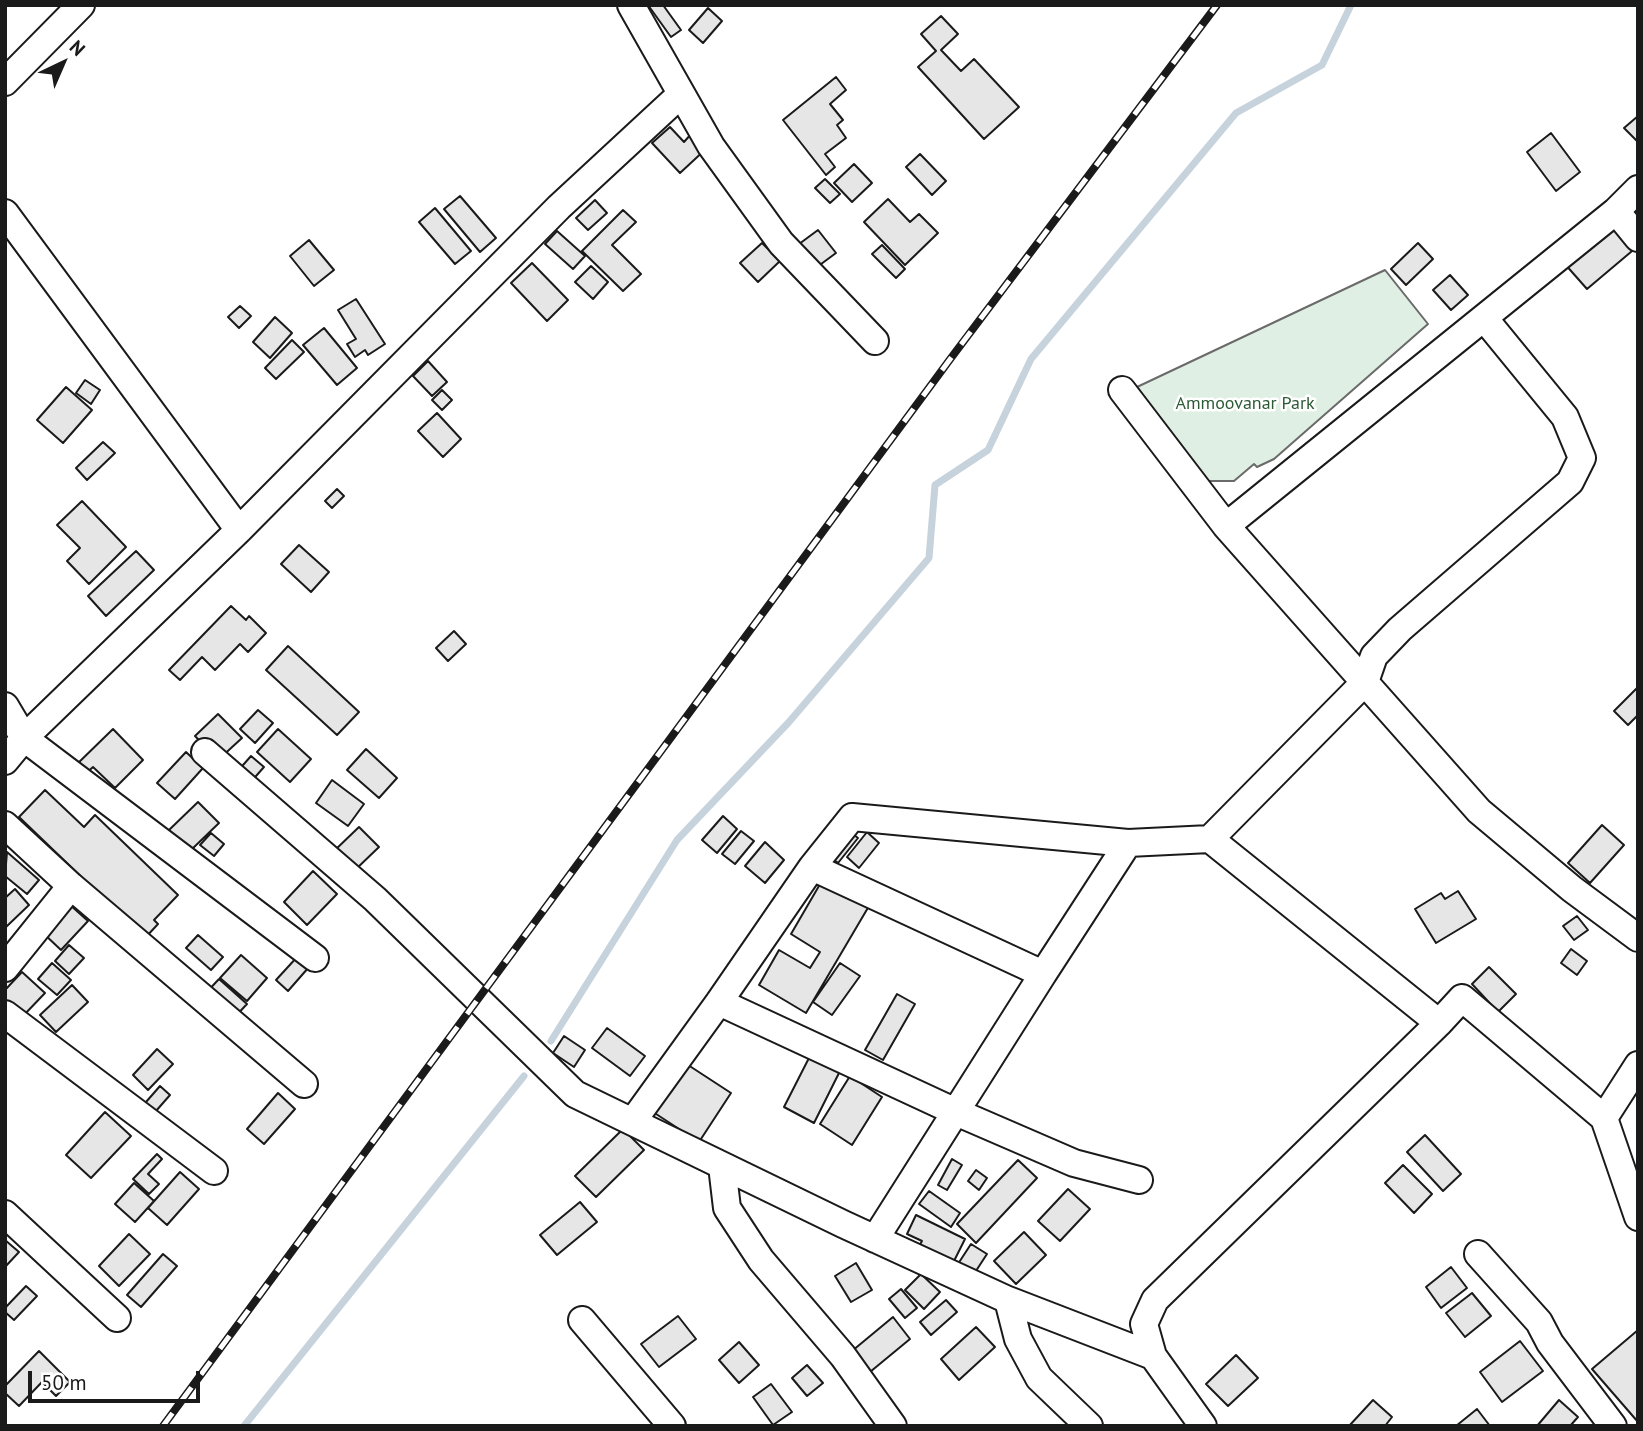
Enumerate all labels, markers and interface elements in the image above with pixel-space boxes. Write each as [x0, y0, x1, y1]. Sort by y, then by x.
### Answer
north arrow [28, 28, 98, 98]
text: N [65, 35, 90, 61]
park label: Ammoovanar Park [1175, 393, 1315, 415]
scale bar [32, 1358, 203, 1402]
text: 50 m [41, 1369, 87, 1396]

